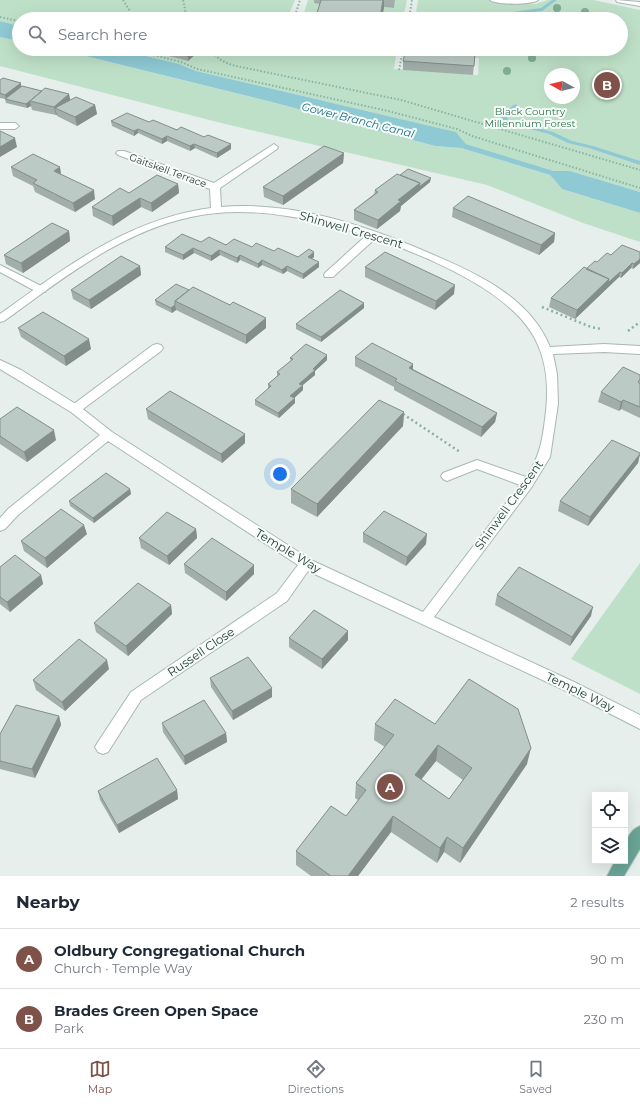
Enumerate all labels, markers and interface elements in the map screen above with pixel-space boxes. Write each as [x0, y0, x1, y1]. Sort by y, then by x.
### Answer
search box [12, 12, 628, 56]
icon: search [26, 23, 48, 45]
text: Search here [58, 25, 147, 44]
north arrow [544, 68, 580, 104]
pin: B [594, 70, 620, 100]
water label: Gower Branch Canal [300, 99, 416, 141]
park label: Black Country Millennium Forest [484, 105, 576, 130]
street label: Gaitskell Terrace [127, 150, 208, 190]
street label: Shinwell Crescent [298, 208, 405, 252]
street label: Shinwell Crescent [471, 457, 546, 552]
your location [270, 464, 290, 484]
street label: Temple Way [253, 525, 324, 576]
street label: Russell Close [164, 624, 237, 680]
street label: Temple Way [544, 669, 617, 715]
pin: A [377, 772, 403, 802]
map controls [592, 792, 628, 864]
button: locate [592, 792, 628, 828]
button: layers [592, 828, 628, 864]
text: Nearby [16, 892, 80, 912]
text: 2 results [570, 894, 624, 910]
text: Oldbury Congregational Church [54, 941, 305, 960]
text: A [24, 951, 34, 967]
text: 90 m [590, 951, 624, 967]
text: Church · Temple Way [54, 960, 192, 976]
text: Brades Green Open Space [54, 1001, 259, 1020]
text: B [24, 1011, 34, 1027]
text: 230 m [583, 1011, 624, 1027]
text: Park [54, 1020, 84, 1036]
tab: Map [88, 1058, 112, 1096]
tab: Directions [288, 1058, 344, 1096]
tab: Saved [519, 1058, 552, 1096]

